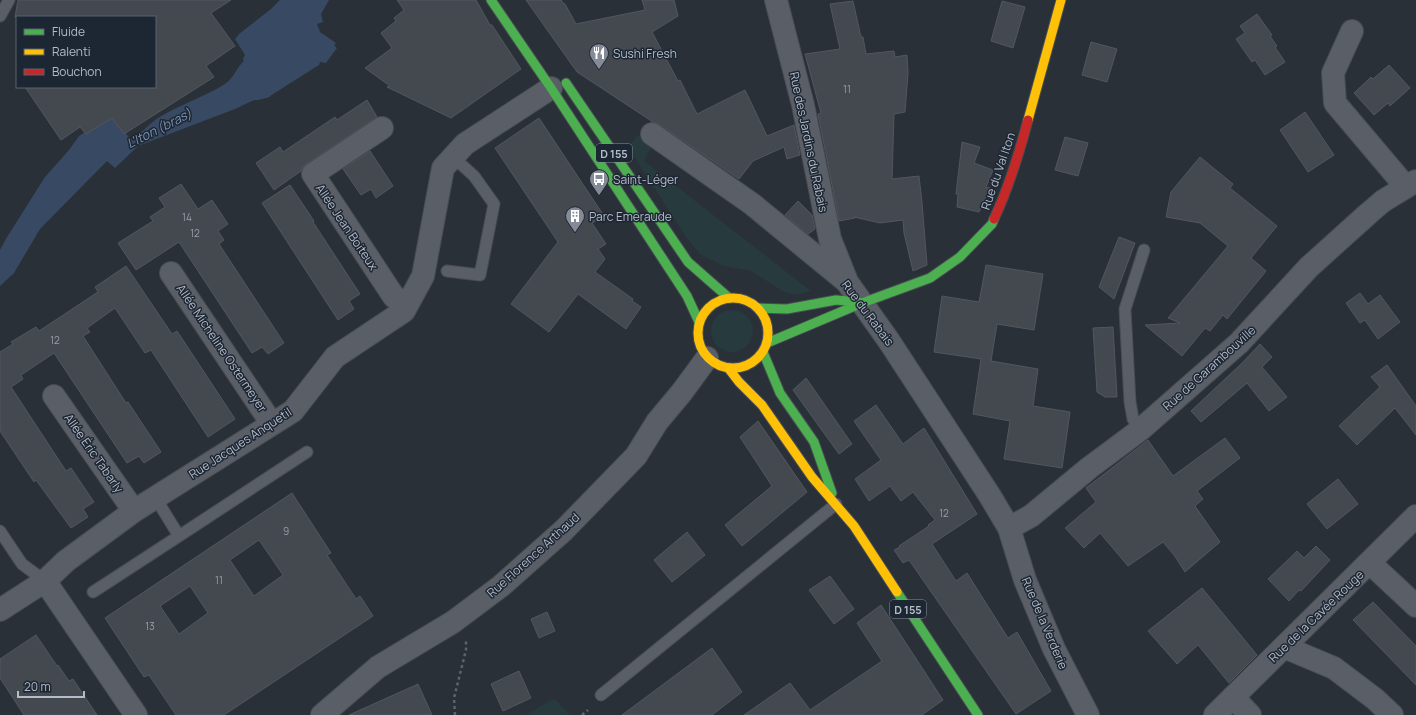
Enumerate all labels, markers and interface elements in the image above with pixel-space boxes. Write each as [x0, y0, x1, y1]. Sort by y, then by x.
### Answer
legend [16, 16, 156, 88]
text: Fluide [52, 23, 85, 40]
restaurant icon: Sushi Fresh [588, 42, 610, 70]
text: Ralenti [52, 43, 91, 60]
place label: Sushi Fresh [613, 45, 677, 62]
text: Bouchon [52, 63, 102, 80]
street label: Rue des Jardins du Rabais [786, 70, 832, 214]
house number: 11 [843, 82, 851, 96]
water label: L'Iton (bras) [123, 104, 195, 152]
street label: Rue du Val Iton [977, 130, 1019, 212]
road number: D 155 [596, 144, 632, 162]
bus stop icon: Saint-Léger [588, 168, 610, 196]
place label: Saint-Léger [613, 171, 679, 188]
street label: Allée Jean Boiteux [312, 181, 383, 274]
building icon: Parc Emeraude [564, 205, 586, 233]
place label: Parc Emeraude [589, 208, 672, 225]
house number: 14 [182, 210, 192, 224]
house number: 12 [190, 226, 200, 240]
street label: Rue du Rabais [838, 277, 898, 349]
street label: Allée Micheline Ostermeyer [173, 281, 272, 416]
street label: Rue de Garambouville [1159, 322, 1259, 414]
house number: 12 [50, 333, 60, 347]
street label: Rue Jacques Anquetil [185, 403, 295, 483]
street label: Allée Éric Tabarly [60, 410, 128, 496]
house number: 12 [939, 506, 949, 520]
street label: Rue Florence Arthaud [483, 509, 583, 601]
house number: 9 [283, 524, 289, 538]
street label: Rue de la Cavée Rouge [1265, 566, 1367, 666]
house number: 11 [215, 573, 223, 587]
street label: Rue de la Verderie [1018, 574, 1072, 672]
road number: D 155 [890, 600, 926, 618]
house number: 13 [145, 619, 155, 633]
scale bar [18, 673, 84, 699]
text: 20 m [24, 678, 51, 695]

